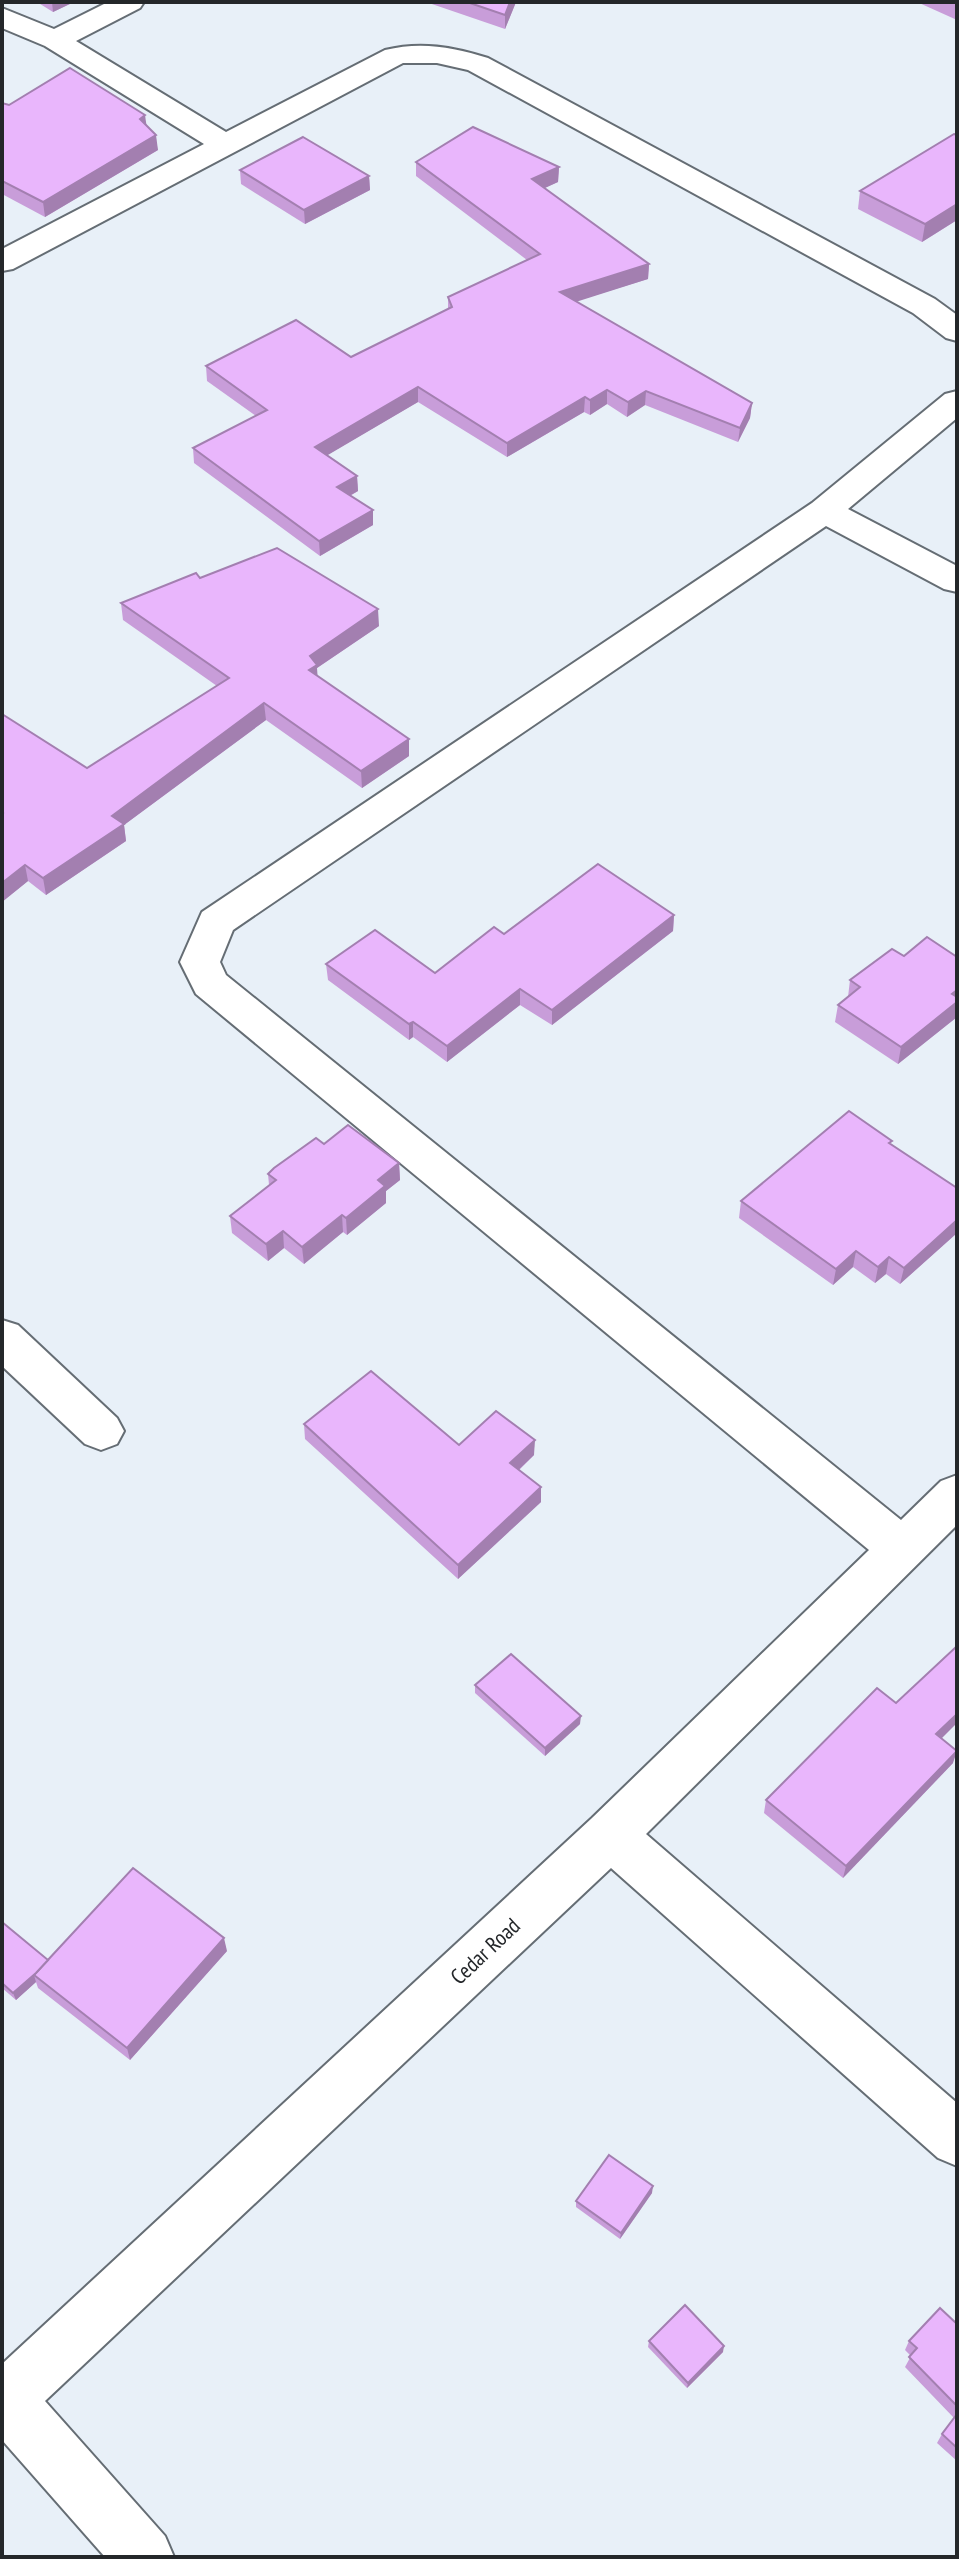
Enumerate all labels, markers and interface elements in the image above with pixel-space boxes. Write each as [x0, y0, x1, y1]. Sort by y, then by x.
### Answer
street label: Cedar Road [444, 1912, 526, 1990]

